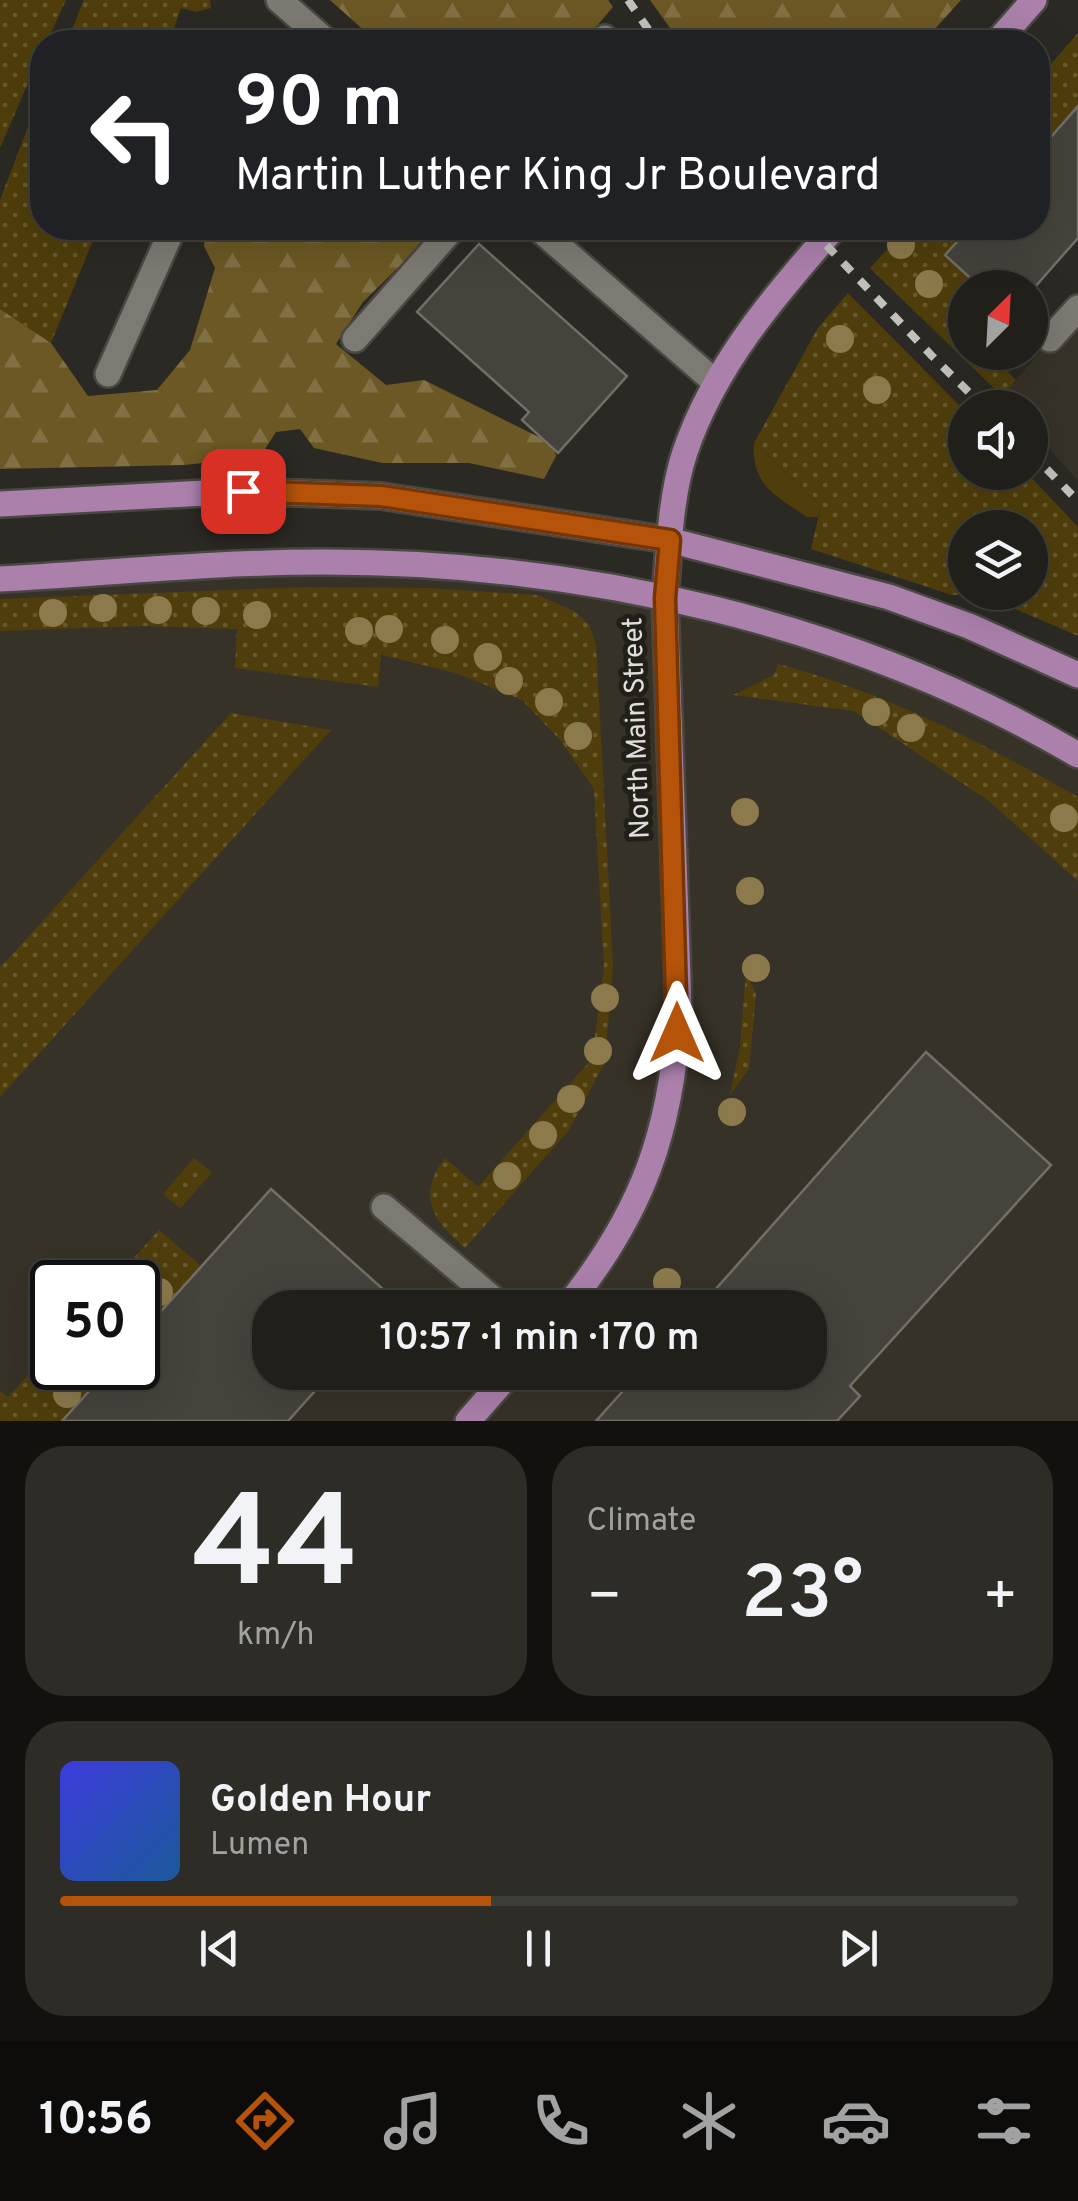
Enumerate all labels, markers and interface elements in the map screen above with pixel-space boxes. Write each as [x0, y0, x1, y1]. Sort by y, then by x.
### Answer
text: 90 m [235, 62, 403, 151]
icon: left [70, 70, 200, 200]
text: Martin Luther King Jr Boulevard [235, 149, 880, 206]
north arrow [948, 270, 1048, 370]
map controls [948, 270, 1048, 610]
button: sound [948, 390, 1048, 490]
pin [201, 449, 286, 534]
icon: arrive [216, 464, 271, 519]
button: layers [948, 510, 1048, 610]
street label: North Main Street [616, 616, 660, 840]
position arrow [625, 981, 729, 1085]
speed limit sign: 50 [30, 1260, 160, 1390]
text: 10:57 · 1 min · 170 m [379, 1315, 700, 1364]
text: 44 [192, 1468, 359, 1633]
text: Climate [587, 1502, 696, 1542]
text: 23° [741, 1550, 863, 1645]
text: − [587, 1564, 622, 1634]
text: + [983, 1564, 1018, 1634]
text: km/h [237, 1616, 315, 1656]
text: Golden Hour [210, 1777, 431, 1826]
text: Lumen [210, 1826, 309, 1866]
icon: previous [192, 1921, 247, 1976]
icon: pause [511, 1921, 566, 1976]
icon: next [831, 1921, 886, 1976]
icon: directions [230, 2086, 300, 2156]
icon: music [378, 2086, 448, 2156]
icon: phone [526, 2086, 596, 2156]
icon: climate [674, 2086, 744, 2156]
icon: car [821, 2086, 891, 2156]
icon: filters [969, 2086, 1039, 2156]
text: 10:56 [39, 2093, 153, 2150]

